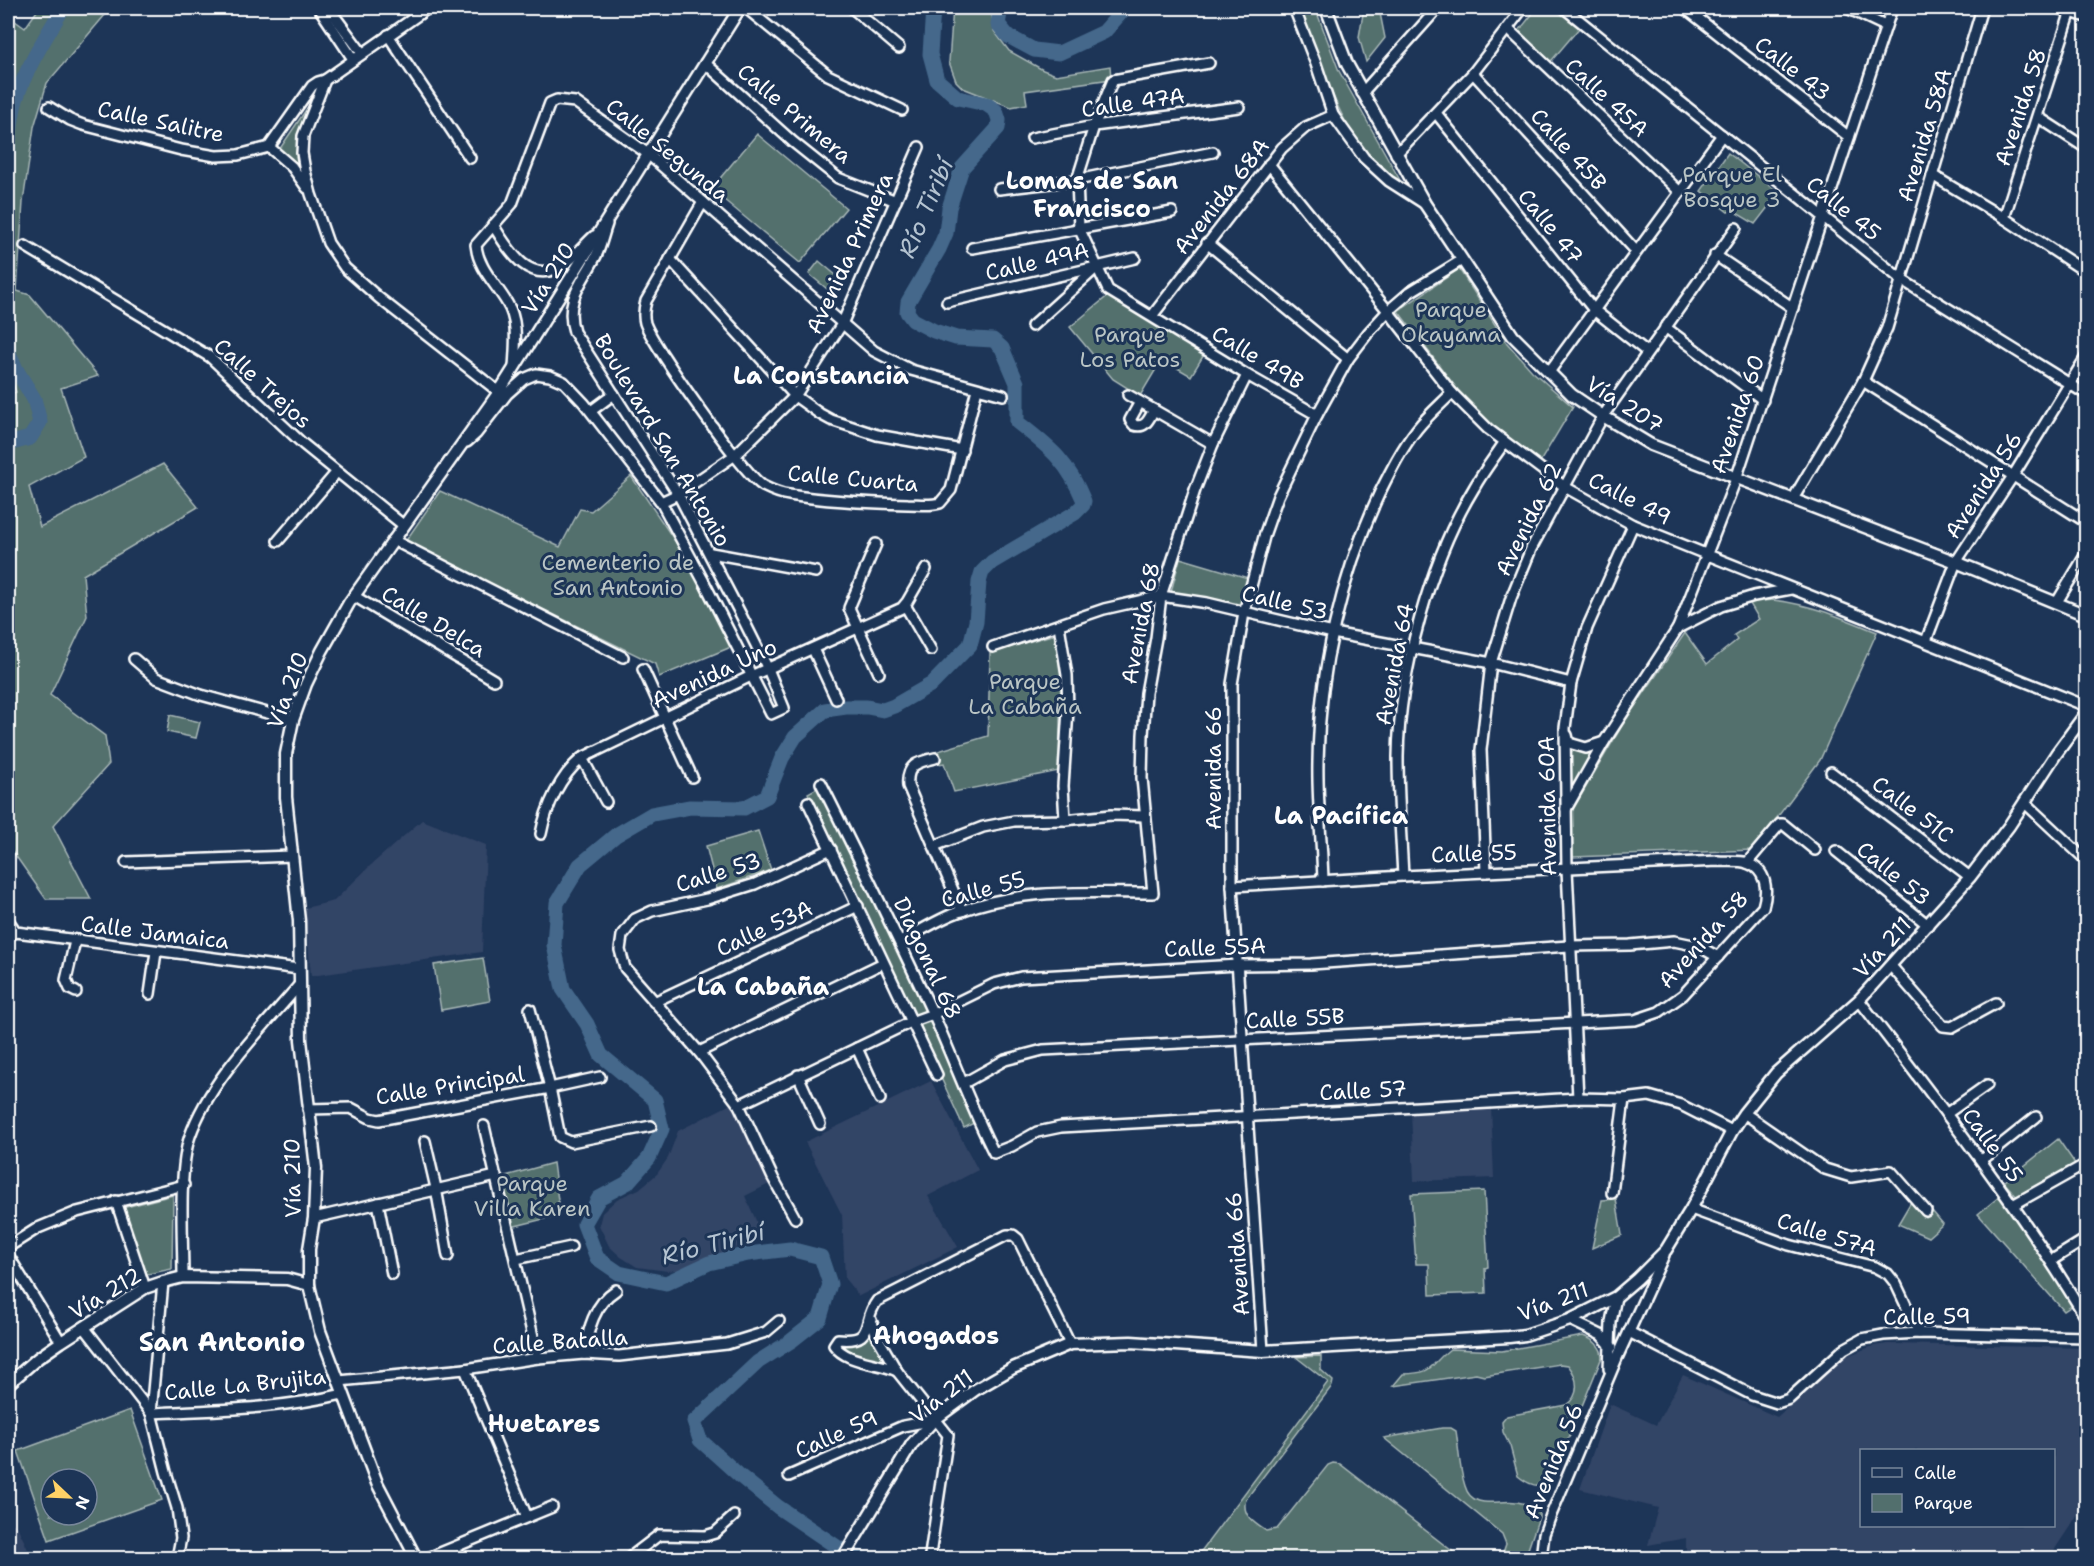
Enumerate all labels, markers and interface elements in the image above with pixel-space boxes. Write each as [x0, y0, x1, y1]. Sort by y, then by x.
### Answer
street label: Calle 43 [1749, 30, 1837, 107]
street label: Avenida 58 [1988, 45, 2053, 170]
street label: Calle 45A [1559, 51, 1655, 143]
street label: Calle Primera [731, 57, 858, 170]
street label: Avenida 58A [1890, 65, 1959, 205]
street label: Calle 47A [1079, 81, 1187, 124]
street label: Calle Segunda [600, 92, 736, 209]
street label: Calle Salitre [95, 94, 227, 149]
street label: Calle 45B [1524, 102, 1613, 197]
street label: Avenida 68A [1167, 132, 1276, 260]
water label: Río Tiribí [891, 151, 962, 263]
park label: Parque El Bosque 3 [1682, 160, 1782, 214]
district label: Lomas de San Francisco [1006, 165, 1178, 225]
street label: Avenida Primera [799, 167, 900, 339]
street label: Calle 45 [1800, 169, 1887, 247]
street label: Calle 47 [1511, 183, 1590, 270]
street label: Calle 49A [982, 235, 1092, 287]
street label: Vía 210 [515, 237, 582, 320]
park label: Parque Okayama [1401, 295, 1501, 349]
street label: Calle 49B [1206, 319, 1309, 396]
park label: Parque Los Patos [1080, 320, 1180, 374]
street label: Boulevard San Antonio [587, 328, 738, 552]
street label: Calle Trejos [207, 332, 318, 435]
street label: Avenida 60 [1704, 351, 1771, 477]
district label: La Constancia [733, 360, 909, 392]
street label: Vía 207 [1581, 369, 1669, 439]
street label: Avenida 56 [1938, 426, 2029, 544]
street label: Calle Cuarta [786, 458, 920, 499]
street label: Avenida 62 [1488, 458, 1568, 581]
street label: Calle 49 [1583, 465, 1676, 532]
park label: Cementerio de San Antonio [541, 548, 695, 602]
street label: Avenida 68 [1114, 560, 1167, 687]
street label: Calle Delca [376, 579, 492, 664]
street label: Calle 53 [1239, 579, 1331, 626]
street label: Avenida 64 [1368, 601, 1421, 728]
street label: Avenida Uno [647, 632, 781, 715]
street label: Vía 210 [260, 648, 315, 733]
park label: Parque La Cabaña [968, 667, 1082, 721]
street label: Avenida 66 [1199, 706, 1228, 830]
street label: Avenida 60A [1532, 736, 1563, 876]
street label: Calle 51C [1866, 769, 1959, 850]
district label: La Pacífica [1274, 800, 1409, 832]
street label: Calle 53 [1851, 835, 1937, 912]
street label: Calle 55 [1431, 838, 1518, 869]
street label: Calle 53 [672, 846, 764, 899]
street label: Calle 55 [938, 864, 1028, 915]
street label: Avenida 58 [1652, 884, 1755, 994]
street label: Diagonal 68 [887, 892, 968, 1024]
street label: Calle 53A [711, 894, 817, 963]
street label: Calle Jamaica [79, 909, 231, 956]
street label: Vía 211 [1847, 910, 1918, 984]
street label: Calle 55A [1164, 931, 1267, 964]
district label: La Cabaña [697, 971, 830, 1003]
street label: Calle 55B [1245, 1001, 1345, 1036]
street label: Calle Principal [374, 1059, 527, 1112]
street label: Calle 57 [1319, 1074, 1408, 1107]
street label: Calle 55 [1956, 1102, 2030, 1189]
street label: Vía 210 [277, 1138, 308, 1218]
park label: Parque Villa Karen [473, 1169, 591, 1223]
street label: Avenida 66 [1219, 1191, 1256, 1317]
street label: Calle 57A [1774, 1206, 1880, 1263]
water label: Río Tiribí [658, 1215, 770, 1272]
street label: Vía 212 [64, 1261, 147, 1326]
street label: Vía 211 [1514, 1275, 1593, 1328]
street label: Calle 59 [1883, 1301, 1971, 1332]
district label: Ahogados [873, 1320, 999, 1352]
street label: Calle Batalla [492, 1322, 629, 1361]
district label: San Antonio [139, 1324, 305, 1359]
street label: Calle La Brujita [163, 1362, 328, 1407]
street label: Vía 211 [903, 1362, 979, 1430]
street label: Avenida 56 [1517, 1399, 1590, 1523]
street label: Calle 59 [790, 1403, 882, 1466]
district label: Huetares [488, 1408, 600, 1440]
legend [1860, 1449, 2055, 1527]
text: Calle [1914, 1461, 1957, 1485]
north arrow [39, 1467, 99, 1527]
text: Parque [1914, 1491, 1973, 1515]
text: N [70, 1493, 94, 1513]

